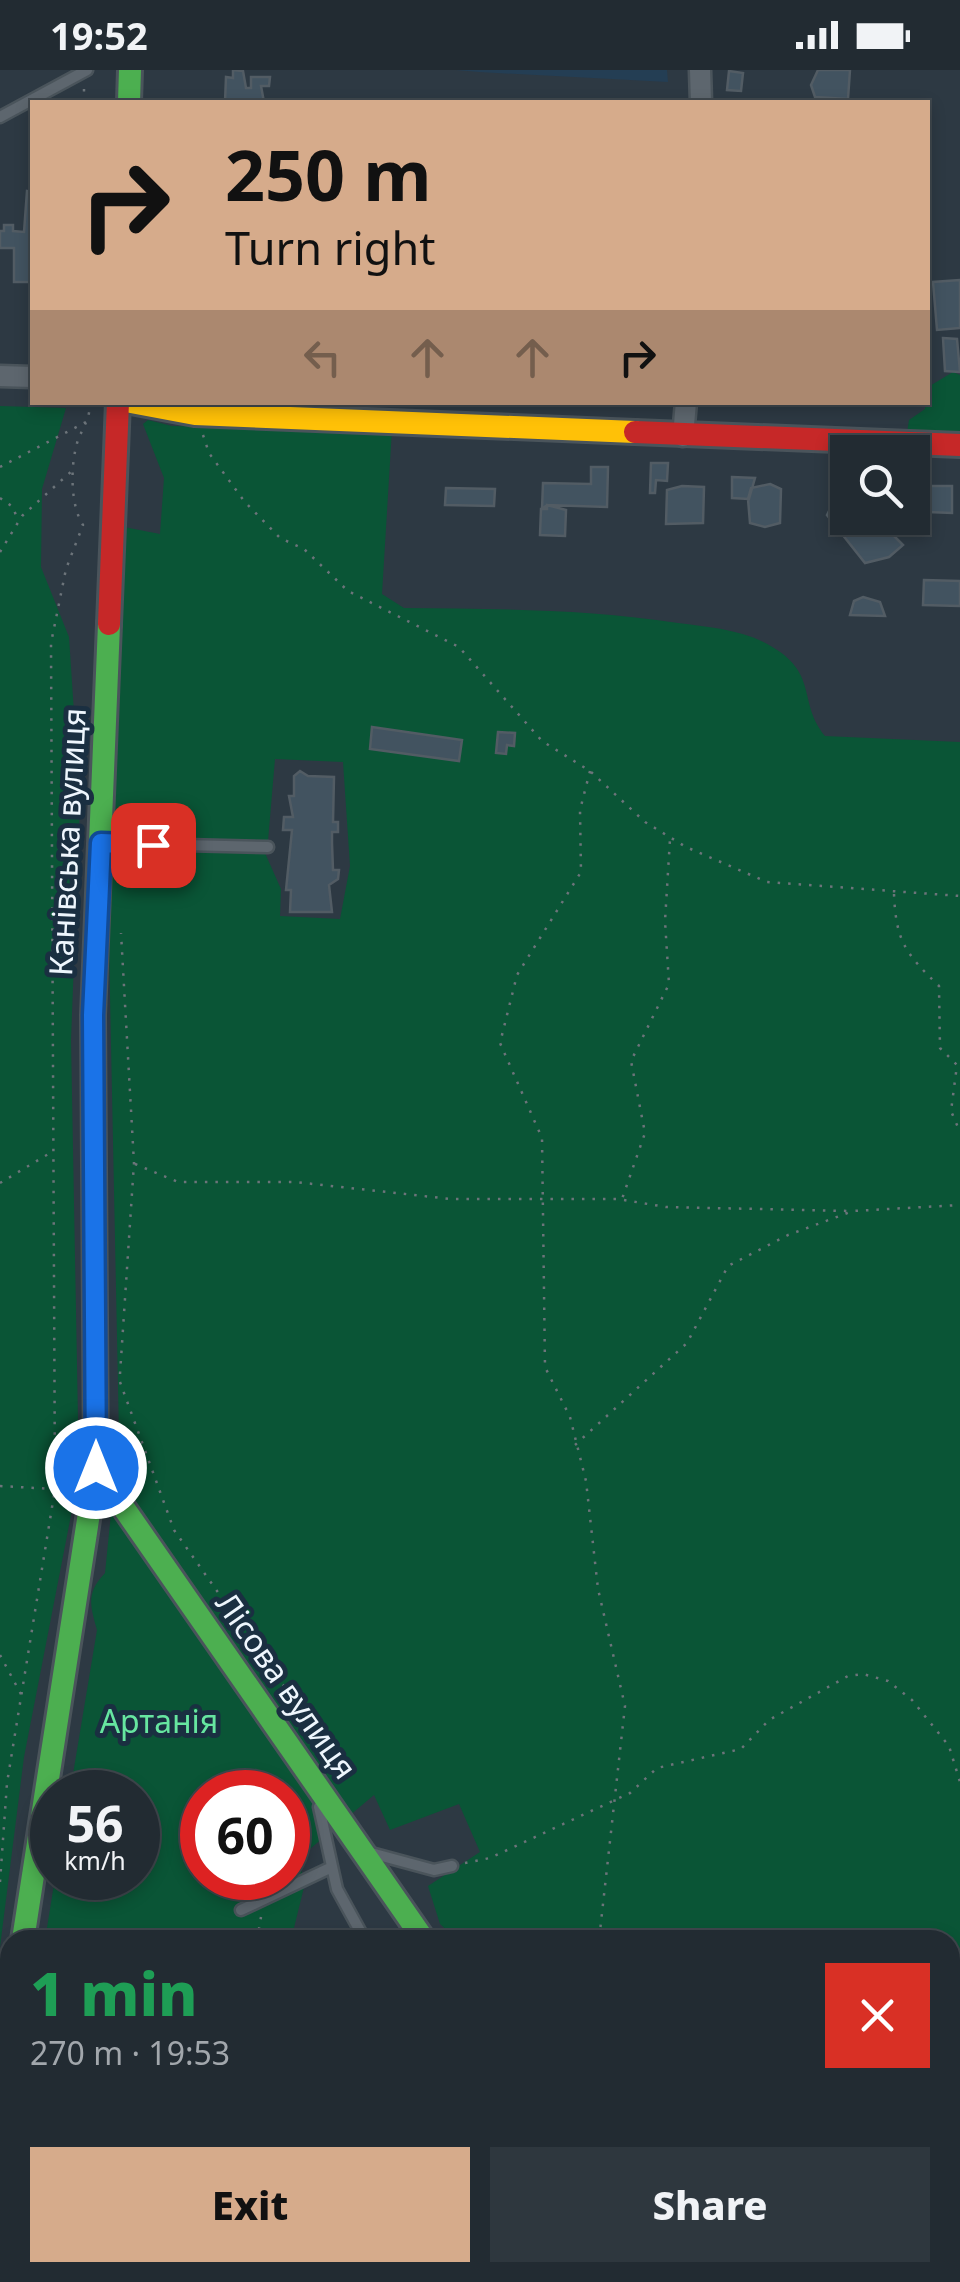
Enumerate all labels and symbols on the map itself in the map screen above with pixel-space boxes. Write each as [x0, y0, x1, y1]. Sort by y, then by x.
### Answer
street label: Канівська вулиця [38, 707, 95, 977]
pin [111, 803, 196, 888]
position arrow [44, 1416, 148, 1520]
street label: Лісова вулиця [207, 1583, 367, 1787]
park label: Артанія [100, 1699, 218, 1742]
speed limit sign: 60 [180, 1770, 310, 1900]

